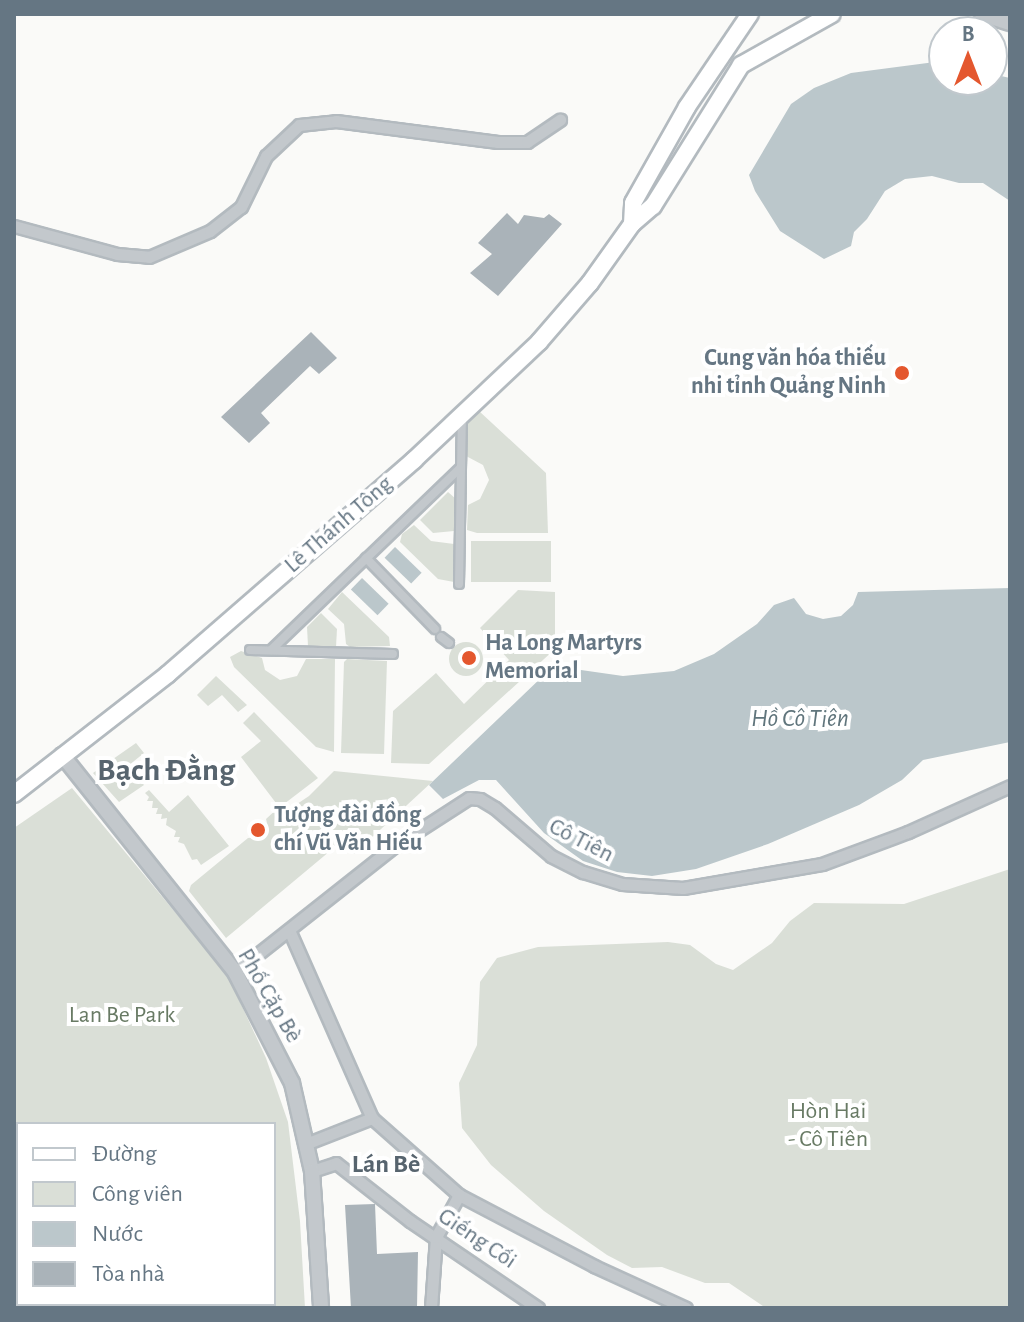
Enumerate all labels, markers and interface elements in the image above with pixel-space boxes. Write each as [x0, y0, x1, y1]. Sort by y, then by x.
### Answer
north arrow [928, 16, 1008, 96]
text: B [962, 23, 974, 45]
place label: Cung văn hóa thiếu nhi tỉnh Quảng Ninh [691, 345, 886, 401]
marker: Cung văn hóa thiếu nhi tỉnh Quảng Ninh [893, 364, 911, 382]
street label: Lê Thánh Tông [279, 470, 399, 580]
place label: Ha Long Martyrs Memorial [485, 630, 642, 686]
marker: Ha Long Martyrs Memorial [460, 649, 478, 667]
water label: Hồ Cô Tiên [751, 703, 849, 735]
district label: Bạch Đằng [97, 751, 235, 789]
place label: Tượng đài đồng chí Vũ Văn Hiếu [274, 802, 422, 858]
street label: Cô Tiên [544, 813, 618, 869]
marker: Tượng đài đồng chí Vũ Văn Hiếu [249, 821, 267, 839]
street label: Phố Cặp Bè [230, 944, 308, 1048]
park label: Lan Be Park [69, 1002, 175, 1030]
park label: Hòn Hai - Cô Tiên [788, 1098, 868, 1154]
legend [16, 1122, 276, 1306]
text: Đường [92, 1142, 157, 1166]
district label: Lán Bè [352, 1149, 420, 1181]
text: Công viên [92, 1182, 183, 1206]
street label: Giếng Cối [432, 1202, 522, 1276]
text: Nước [92, 1222, 143, 1246]
text: Tòa nhà [92, 1262, 165, 1286]

